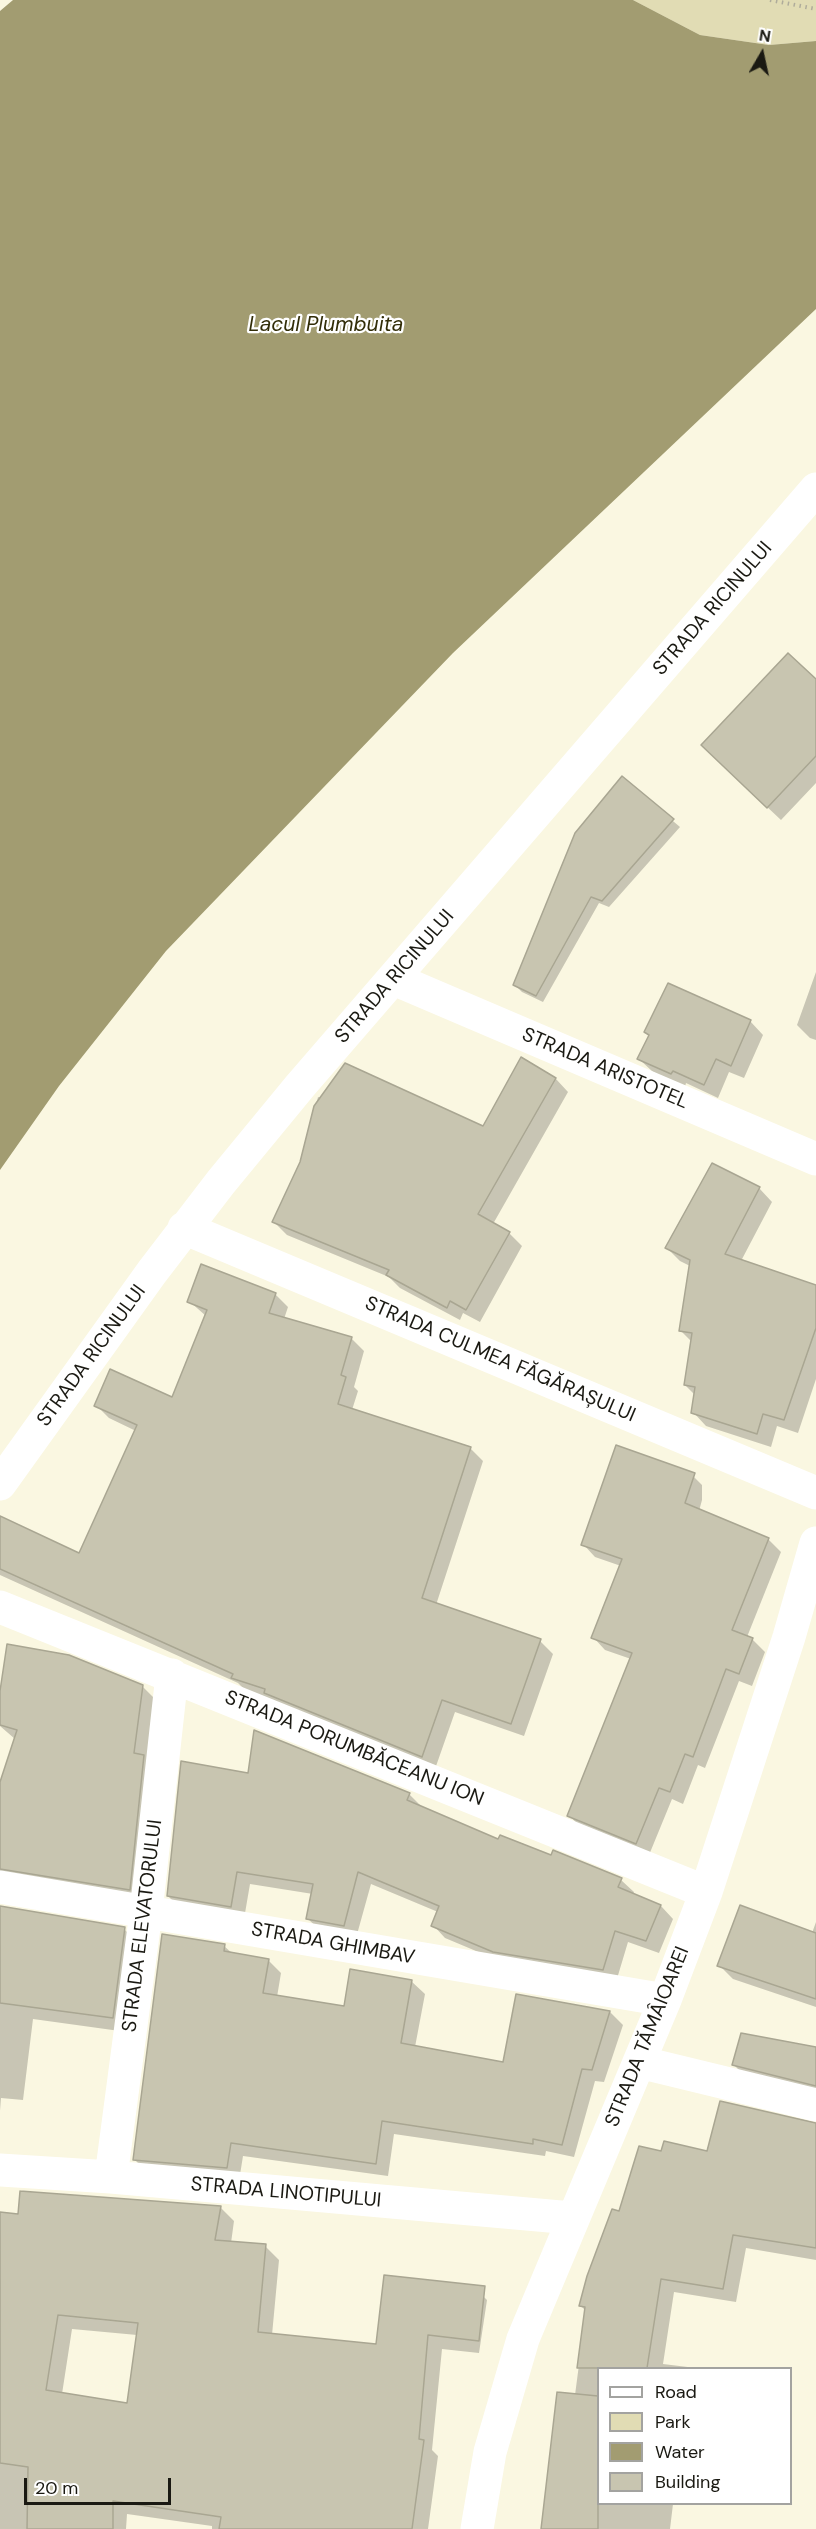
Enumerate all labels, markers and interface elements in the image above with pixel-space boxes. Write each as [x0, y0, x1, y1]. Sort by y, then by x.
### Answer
north arrow [732, 24, 792, 84]
text: N [757, 24, 772, 47]
water label: Lacul Plumbuita [249, 312, 403, 338]
street label: STRADA RICINULUI [648, 537, 778, 681]
street label: STRADA RICINULUI [330, 905, 460, 1049]
street label: STRADA ARISTOTEL [518, 1023, 692, 1115]
street label: STRADA RICINULUI [33, 1280, 151, 1432]
street label: STRADA CULMEA FĂGĂRAȘULUI [361, 1292, 639, 1428]
street label: STRADA PORUMBĂCEANU ION [221, 1686, 487, 1812]
street label: STRADA ELEVATORULUI [118, 1818, 168, 2034]
street label: STRADA GHIMBAV [249, 1918, 417, 1970]
street label: STRADA TĂMÂIOAREI [601, 1943, 695, 2131]
street label: STRADA LINOTIPULUI [190, 2173, 382, 2213]
legend [597, 2367, 792, 2505]
text: Road [655, 2380, 697, 2404]
text: Park [655, 2410, 691, 2434]
text: Water [655, 2440, 705, 2464]
scale bar [27, 2466, 174, 2504]
text: Building [655, 2470, 720, 2494]
text: 20 m [35, 2476, 78, 2500]

